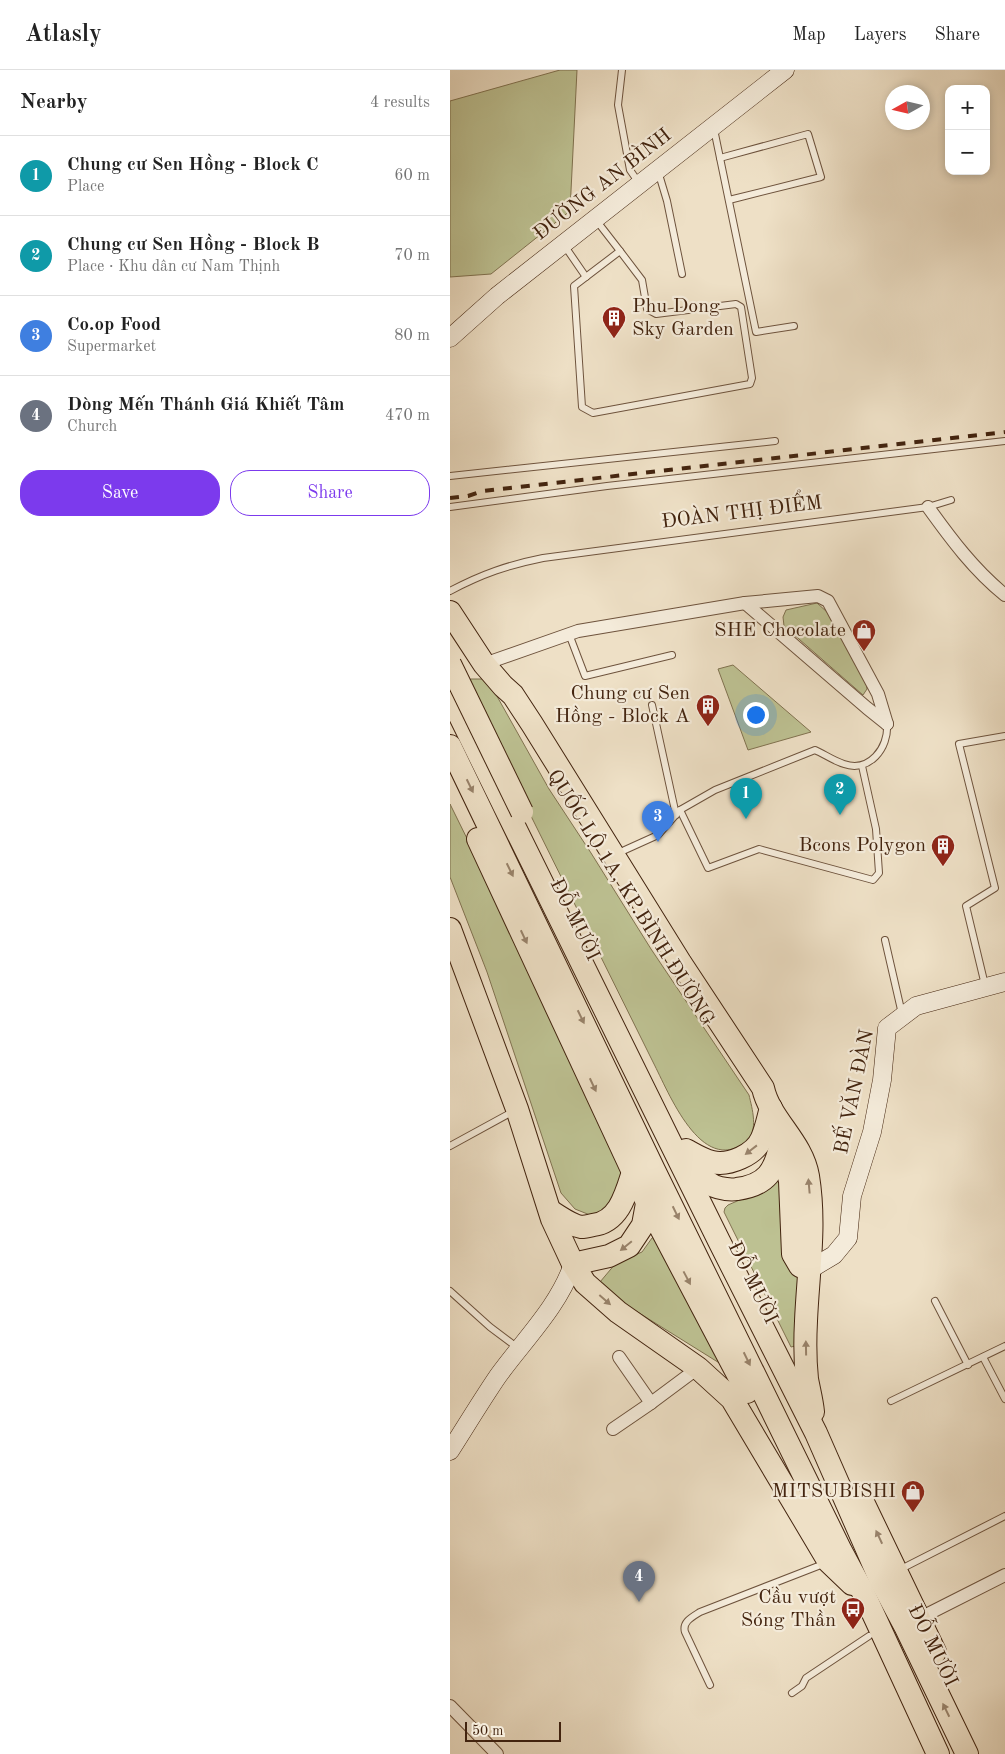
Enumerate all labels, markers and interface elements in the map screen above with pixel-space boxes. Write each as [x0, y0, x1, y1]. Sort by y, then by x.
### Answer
text: Atlasly [25, 23, 102, 47]
text: Map [792, 26, 826, 44]
text: Layers [854, 26, 906, 44]
text: Share [934, 26, 980, 44]
north arrow [885, 85, 930, 130]
map controls [945, 85, 990, 175]
button: + [945, 85, 990, 130]
text: Nearby [20, 92, 88, 113]
text: 4 results [370, 95, 430, 111]
street label: ĐƯỜNG AN BÌNH [528, 122, 675, 245]
button: − [945, 130, 990, 175]
text: Chung cư Sen Hồng - Block C [67, 156, 319, 175]
text: 1 [31, 168, 41, 184]
text: 60 m [394, 168, 430, 184]
text: Place [67, 179, 104, 195]
text: Chung cư Sen Hồng - Block B [67, 236, 320, 255]
text: 2 [31, 248, 41, 264]
text: 70 m [394, 248, 430, 264]
text: Place · Khu dân cư Nam Thịnh [67, 259, 280, 275]
place label: Phu Dong Sky Garden [632, 297, 734, 340]
building icon: Phu Dong Sky Garden [601, 305, 627, 339]
text: Co.op Food [67, 316, 161, 335]
text: 3 [31, 328, 41, 344]
text: 80 m [394, 328, 430, 344]
text: Supermarket [67, 339, 156, 355]
text: Dòng Mến Thánh Giá Khiết Tâm [67, 396, 344, 415]
text: 4 [31, 408, 41, 424]
text: 470 m [385, 408, 430, 424]
text: Church [67, 419, 117, 435]
button: Save [20, 470, 220, 516]
button: Share [230, 470, 430, 516]
street label: ĐOÀN THỊ ĐIỂM [660, 487, 823, 533]
shop icon: SHE Chocolate [851, 618, 877, 652]
place label: SHE Chocolate [714, 621, 846, 641]
place label: Chung cư Sen Hồng - Block A [555, 684, 690, 727]
building icon: Chung cư Sen Hồng - Block A [695, 693, 721, 727]
your location [743, 702, 769, 728]
street label: QUỐC LỘ 1A, KP.BÌNH ĐƯỜNG [543, 764, 722, 1029]
pin: 2 [824, 774, 856, 815]
pin: 1 [730, 778, 762, 819]
one-way arrow [465, 779, 474, 794]
pin: 3 [642, 801, 674, 842]
building icon: Bcons Polygon [930, 833, 956, 867]
place label: Bcons Polygon [798, 836, 926, 856]
one-way arrow [506, 863, 515, 878]
street label: ĐỖ MƯỜI [546, 873, 609, 964]
one-way arrow [520, 930, 528, 944]
one-way arrow [577, 1010, 585, 1024]
street label: BẾ VĂN ĐÀN [827, 1027, 878, 1156]
one-way arrow [589, 1078, 597, 1092]
one-way arrow [745, 1145, 758, 1156]
one-way arrow [805, 1178, 813, 1194]
one-way arrow [671, 1206, 680, 1221]
street label: ĐỖ MƯỜI [724, 1236, 787, 1327]
one-way arrow [620, 1240, 633, 1251]
one-way arrow [683, 1271, 691, 1286]
one-way arrow [598, 1294, 610, 1306]
one-way arrow [802, 1340, 810, 1356]
one-way arrow [743, 1352, 751, 1367]
shop icon: MITSUBISHI [900, 1479, 926, 1513]
place label: MITSUBISHI [772, 1482, 896, 1502]
one-way arrow [875, 1530, 883, 1544]
pin: 4 [623, 1561, 655, 1602]
place label: Cầu vượt Sóng Thần [741, 1586, 836, 1631]
bus stop icon: Cầu vượt Sóng Thần [840, 1596, 866, 1630]
street label: ĐỖ MƯỜI [904, 1599, 967, 1690]
one-way arrow [942, 1703, 950, 1717]
scale bar [465, 1719, 561, 1742]
text: 50 m [472, 1724, 503, 1738]

